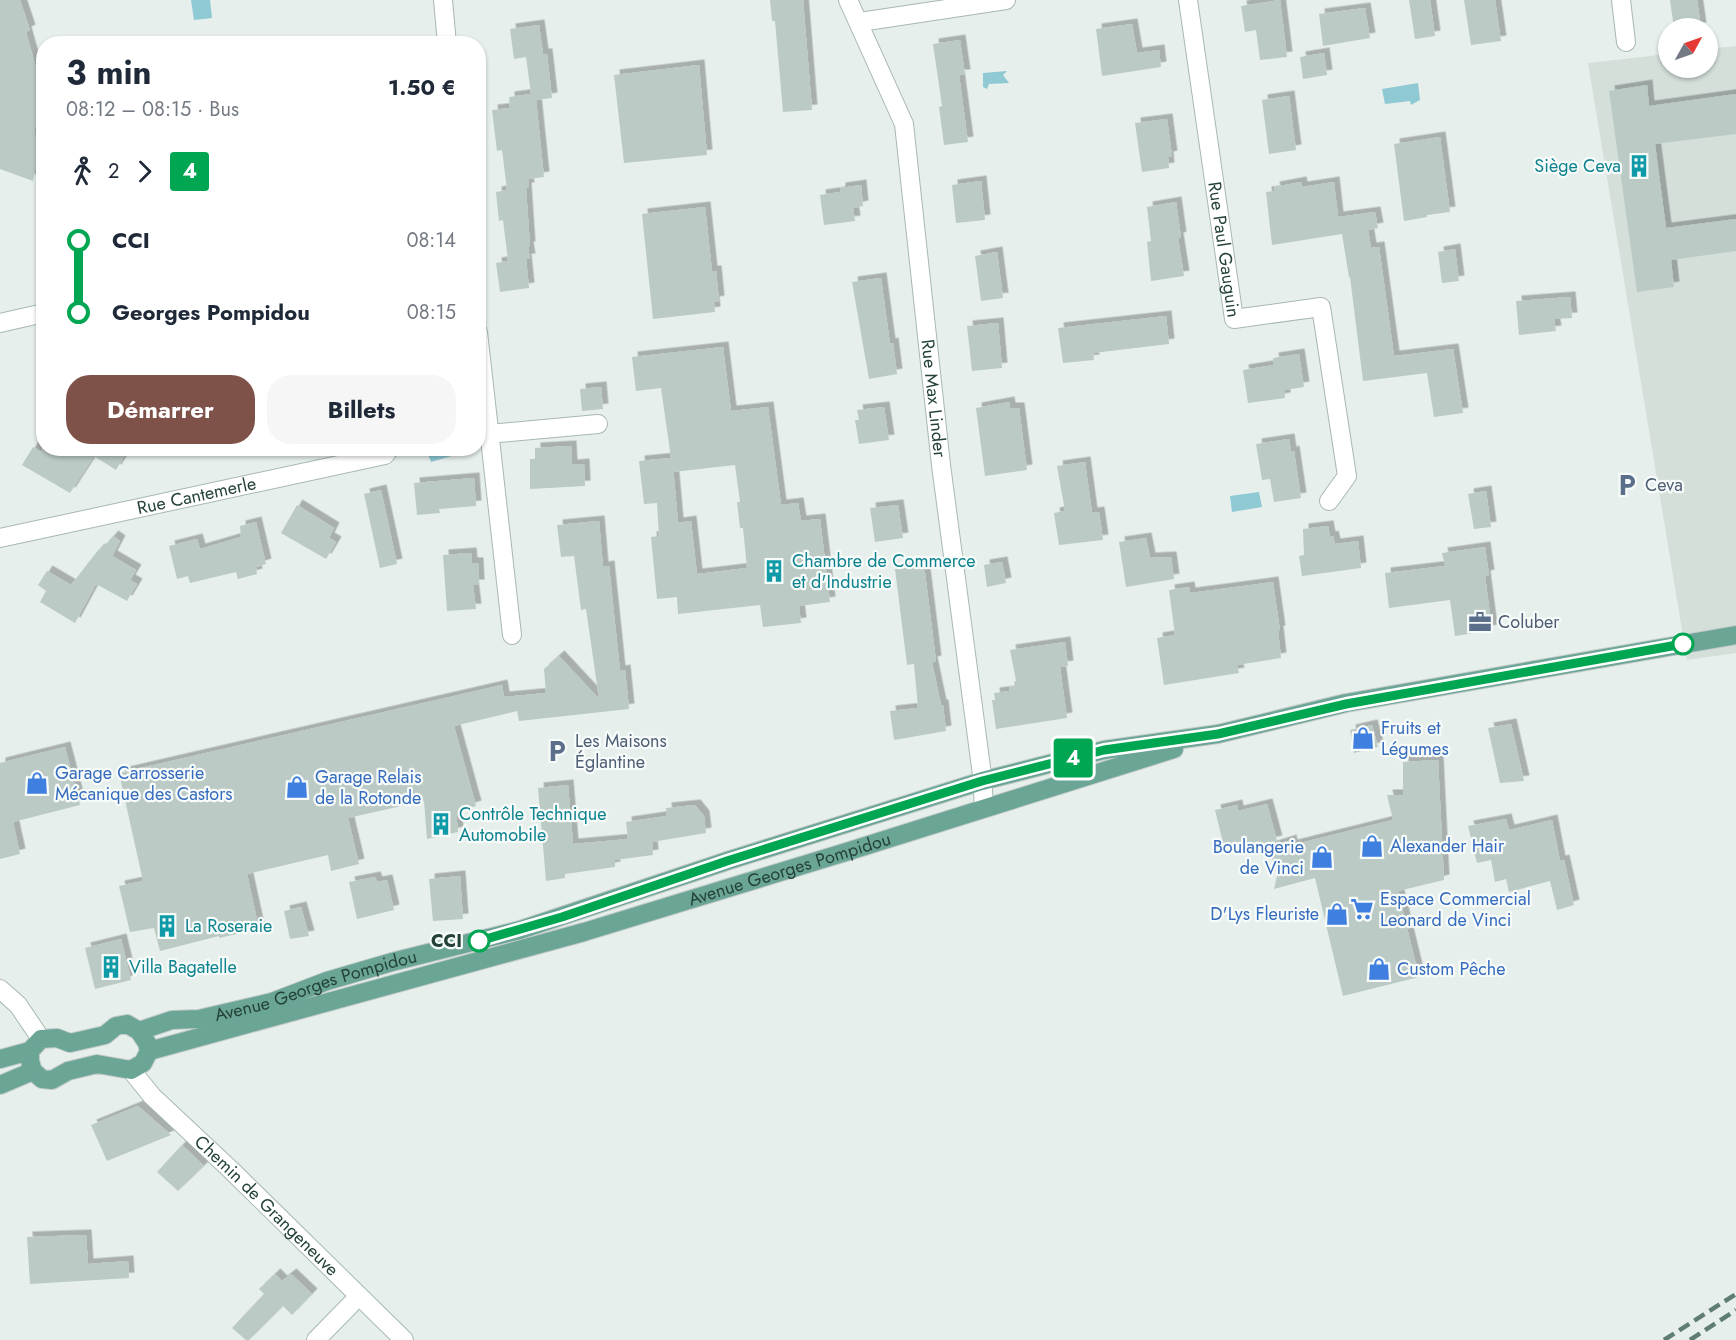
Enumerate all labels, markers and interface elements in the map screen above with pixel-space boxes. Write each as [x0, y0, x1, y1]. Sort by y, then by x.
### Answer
north arrow [1658, 18, 1718, 78]
map controls [1658, 18, 1718, 78]
text: 3 min [66, 49, 152, 96]
text: 1.50 € [388, 71, 456, 103]
text: 08:12 – 08:15 · Bus [66, 95, 239, 124]
place label: Siège Ceva [1534, 153, 1621, 179]
building icon: Siège Ceva [1626, 153, 1652, 179]
icon: walk [66, 155, 99, 188]
icon: forward [128, 155, 161, 188]
text: 4 [182, 156, 197, 186]
text: 2 [108, 157, 119, 186]
street label: Rue Paul Gauguin [1201, 180, 1247, 319]
text: CCI [112, 224, 150, 256]
text: 08:14 [406, 226, 456, 255]
text: Georges Pompidou [112, 296, 310, 328]
text: 08:15 [407, 298, 456, 327]
street label: Rue Max Linder [914, 338, 953, 459]
button: Démarrer [66, 375, 255, 444]
button: Billets [267, 375, 456, 444]
street label: Rue Cantemerle [134, 470, 258, 521]
parking icon: Ceva [1614, 472, 1640, 498]
place label: Ceva [1645, 472, 1683, 498]
place label: Chambre de Commerce et d'Industrie [792, 548, 976, 595]
building icon: Chambre de Commerce et d'Industrie [761, 558, 787, 584]
office icon: Coluber [1467, 609, 1493, 635]
place label: Coluber [1498, 609, 1560, 635]
unlabelled marker [1672, 633, 1694, 655]
place label: Fruits et Légumes [1381, 715, 1449, 762]
shop icon: Fruits et Légumes [1350, 725, 1376, 751]
place label: Les Maisons Églantine [575, 728, 667, 775]
parking icon: Les Maisons Églantine [544, 738, 570, 764]
line badge: 4 [1054, 738, 1092, 777]
text: 4 [1066, 743, 1080, 773]
place label: Garage Carrosserie Mécanique des Castors [55, 760, 233, 807]
place label: Garage Relais de la Rotonde [315, 764, 421, 811]
shop icon: Garage Carrosserie Mécanique des Castors [24, 770, 50, 796]
shop icon: Garage Relais de la Rotonde [284, 774, 310, 800]
place label: Contrôle Technique Automobile [459, 801, 606, 848]
building icon: Contrôle Technique Automobile [428, 811, 454, 837]
street label: Avenue Georges Pompidou [685, 826, 894, 912]
shop icon: Alexander Hair [1359, 833, 1385, 859]
place label: Alexander Hair [1390, 833, 1505, 859]
place label: Boulangerie de Vinci [1213, 834, 1304, 881]
shop icon: Boulangerie de Vinci [1309, 844, 1335, 870]
place label: Espace Commercial Leonard de Vinci [1380, 886, 1531, 933]
supermarket icon: Espace Commercial Leonard de Vinci [1349, 896, 1375, 922]
place label: D'Lys Fleuriste [1210, 901, 1319, 927]
shop icon: D'Lys Fleuriste [1324, 901, 1350, 927]
building icon: La Roseraie [154, 913, 180, 939]
place label: La Roseraie [185, 913, 272, 939]
place label: CCI [431, 928, 462, 954]
marker: CCI [468, 930, 490, 952]
street label: Avenue Georges Pompidou [212, 943, 420, 1028]
building icon: Villa Bagatelle [98, 954, 124, 980]
place label: Villa Bagatelle [129, 954, 237, 980]
shop icon: Custom Pêche [1366, 956, 1392, 982]
place label: Custom Pêche [1397, 956, 1506, 982]
street label: Chemin de Grangeneuve [189, 1129, 345, 1282]

